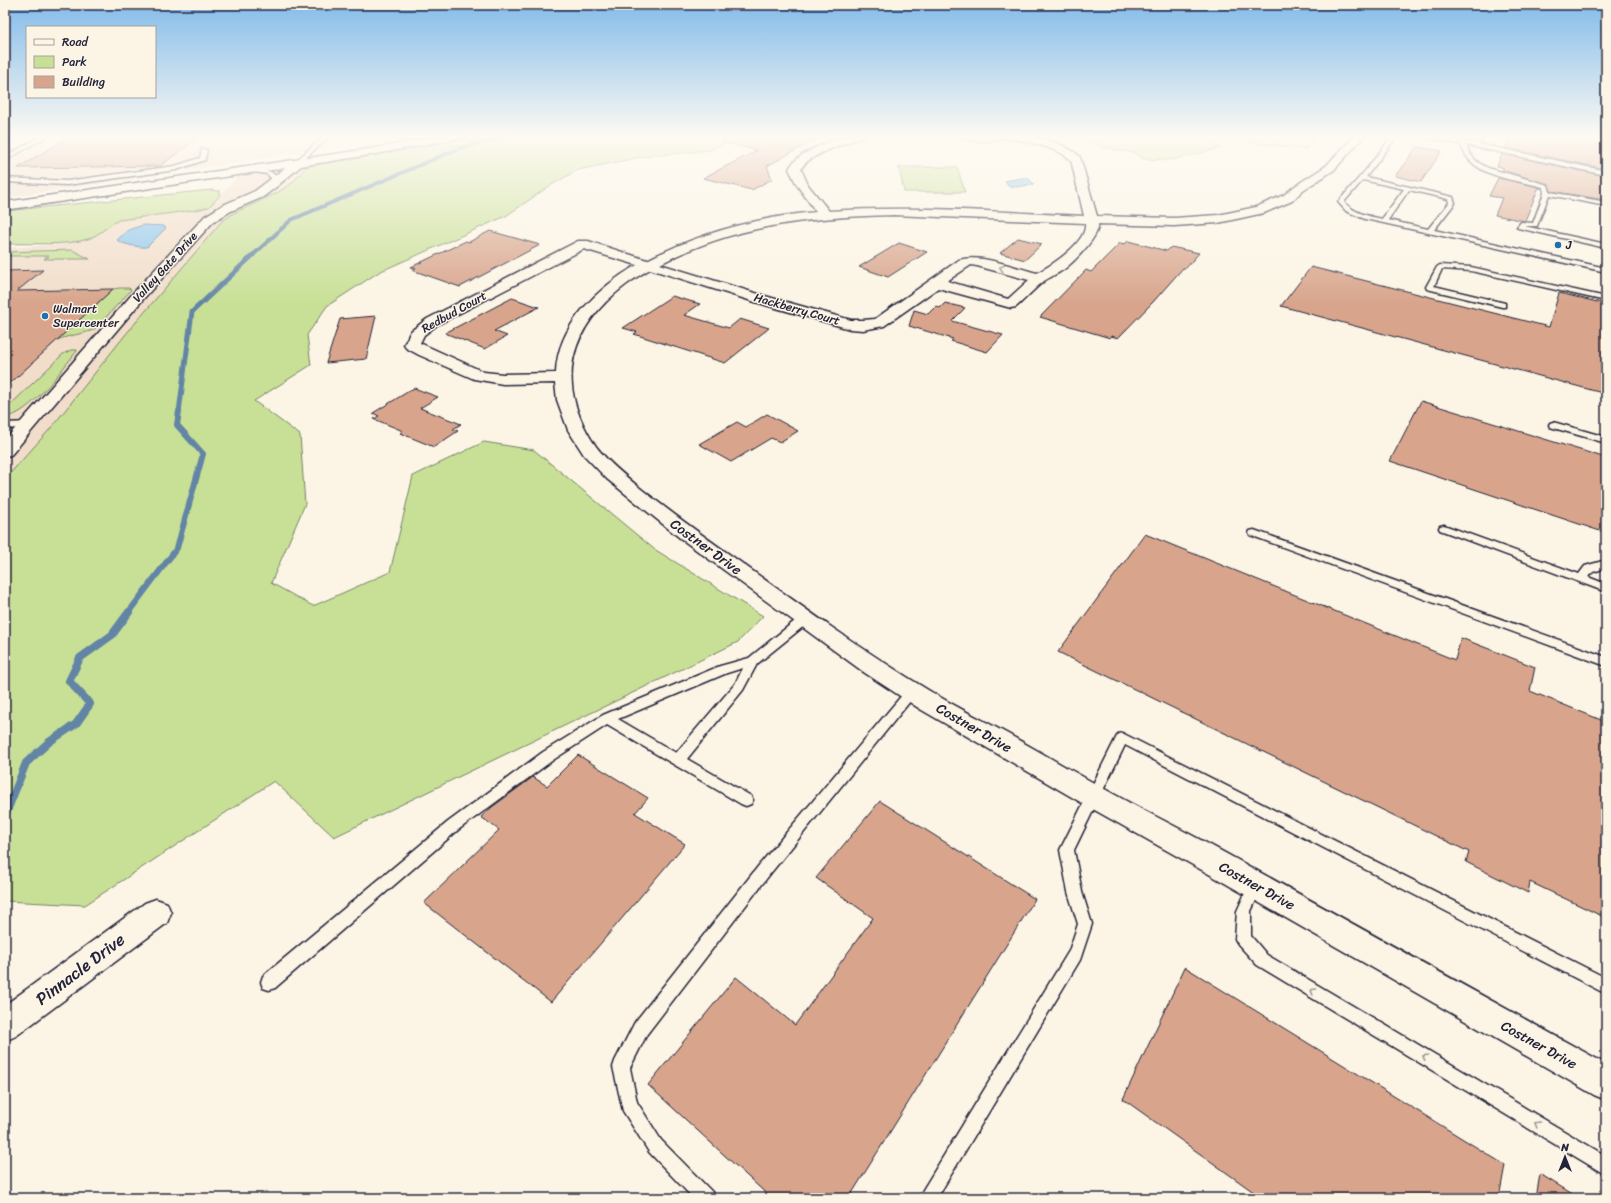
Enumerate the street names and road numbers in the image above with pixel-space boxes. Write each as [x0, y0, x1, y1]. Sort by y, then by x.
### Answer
street label: Valley Gate Drive [127, 226, 203, 308]
street label: Redbud Court [417, 285, 491, 339]
street label: Hackberry Court [751, 286, 843, 332]
street label: Costner Drive [665, 512, 747, 582]
street label: Costner Drive [931, 696, 1017, 760]
street label: Costner Drive [1214, 855, 1300, 917]
street label: Pinnacle Drive [29, 925, 132, 1013]
street label: Costner Drive [1496, 1014, 1582, 1076]

